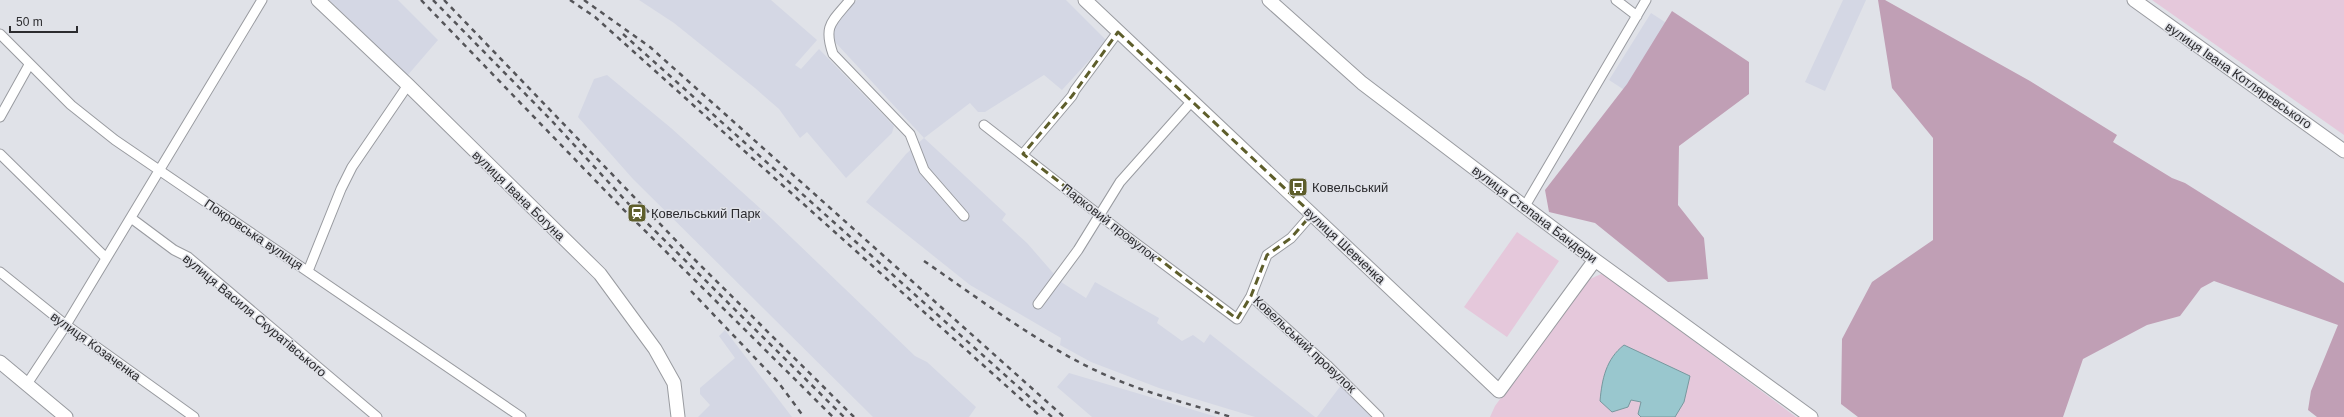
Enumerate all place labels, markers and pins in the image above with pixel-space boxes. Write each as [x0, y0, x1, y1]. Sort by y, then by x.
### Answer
bus stop icon: Ковельський [1287, 176, 1309, 198]
place label: Ковельський [1312, 180, 1388, 195]
station icon: Ковельський Парк [626, 202, 648, 224]
place label: Ковельський Парк [651, 206, 761, 221]

